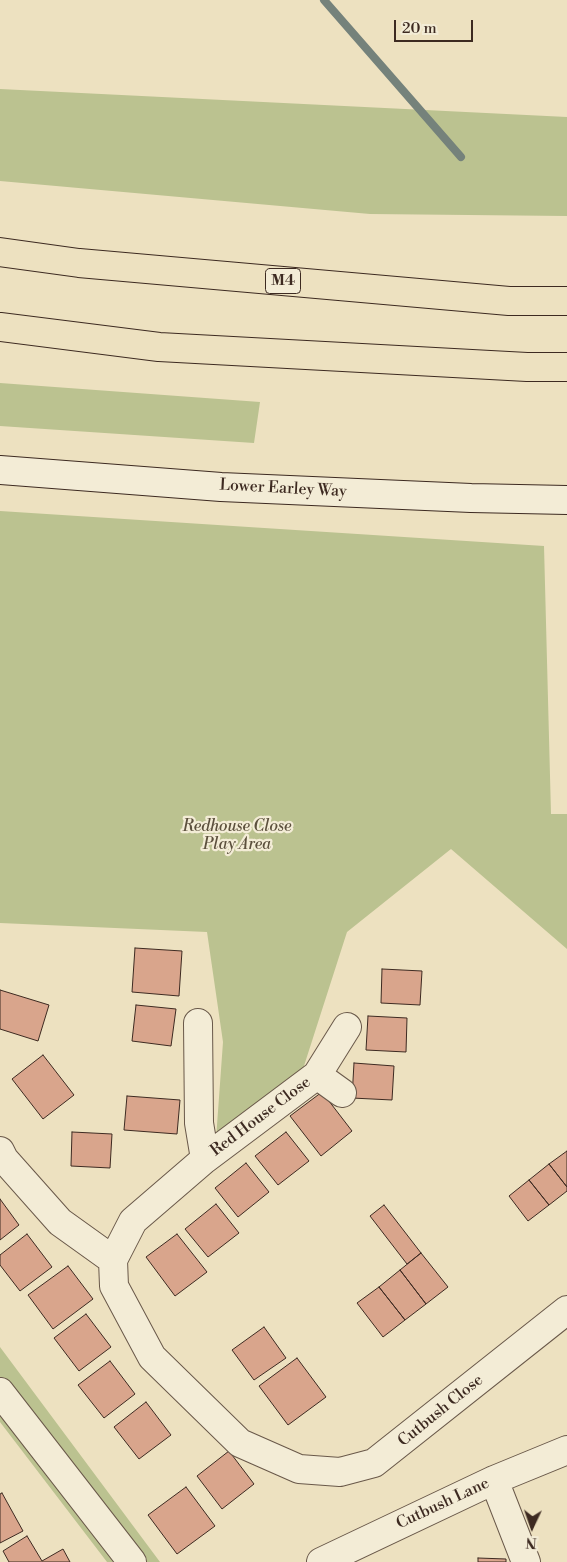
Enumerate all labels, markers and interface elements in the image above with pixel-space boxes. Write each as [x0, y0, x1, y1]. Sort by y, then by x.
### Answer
scale bar [397, 10, 476, 42]
text: 20 m [402, 19, 437, 38]
road number: M4 [266, 268, 300, 294]
street label: Lower Earley Way [219, 476, 347, 502]
park label: Redhouse Close Play Area [183, 817, 291, 855]
street label: Red House Close [207, 1073, 315, 1161]
street label: Cutbush Close [395, 1371, 487, 1451]
street label: Cutbush Lane [393, 1474, 493, 1534]
north arrow [507, 1502, 557, 1552]
text: N [525, 1533, 537, 1551]

